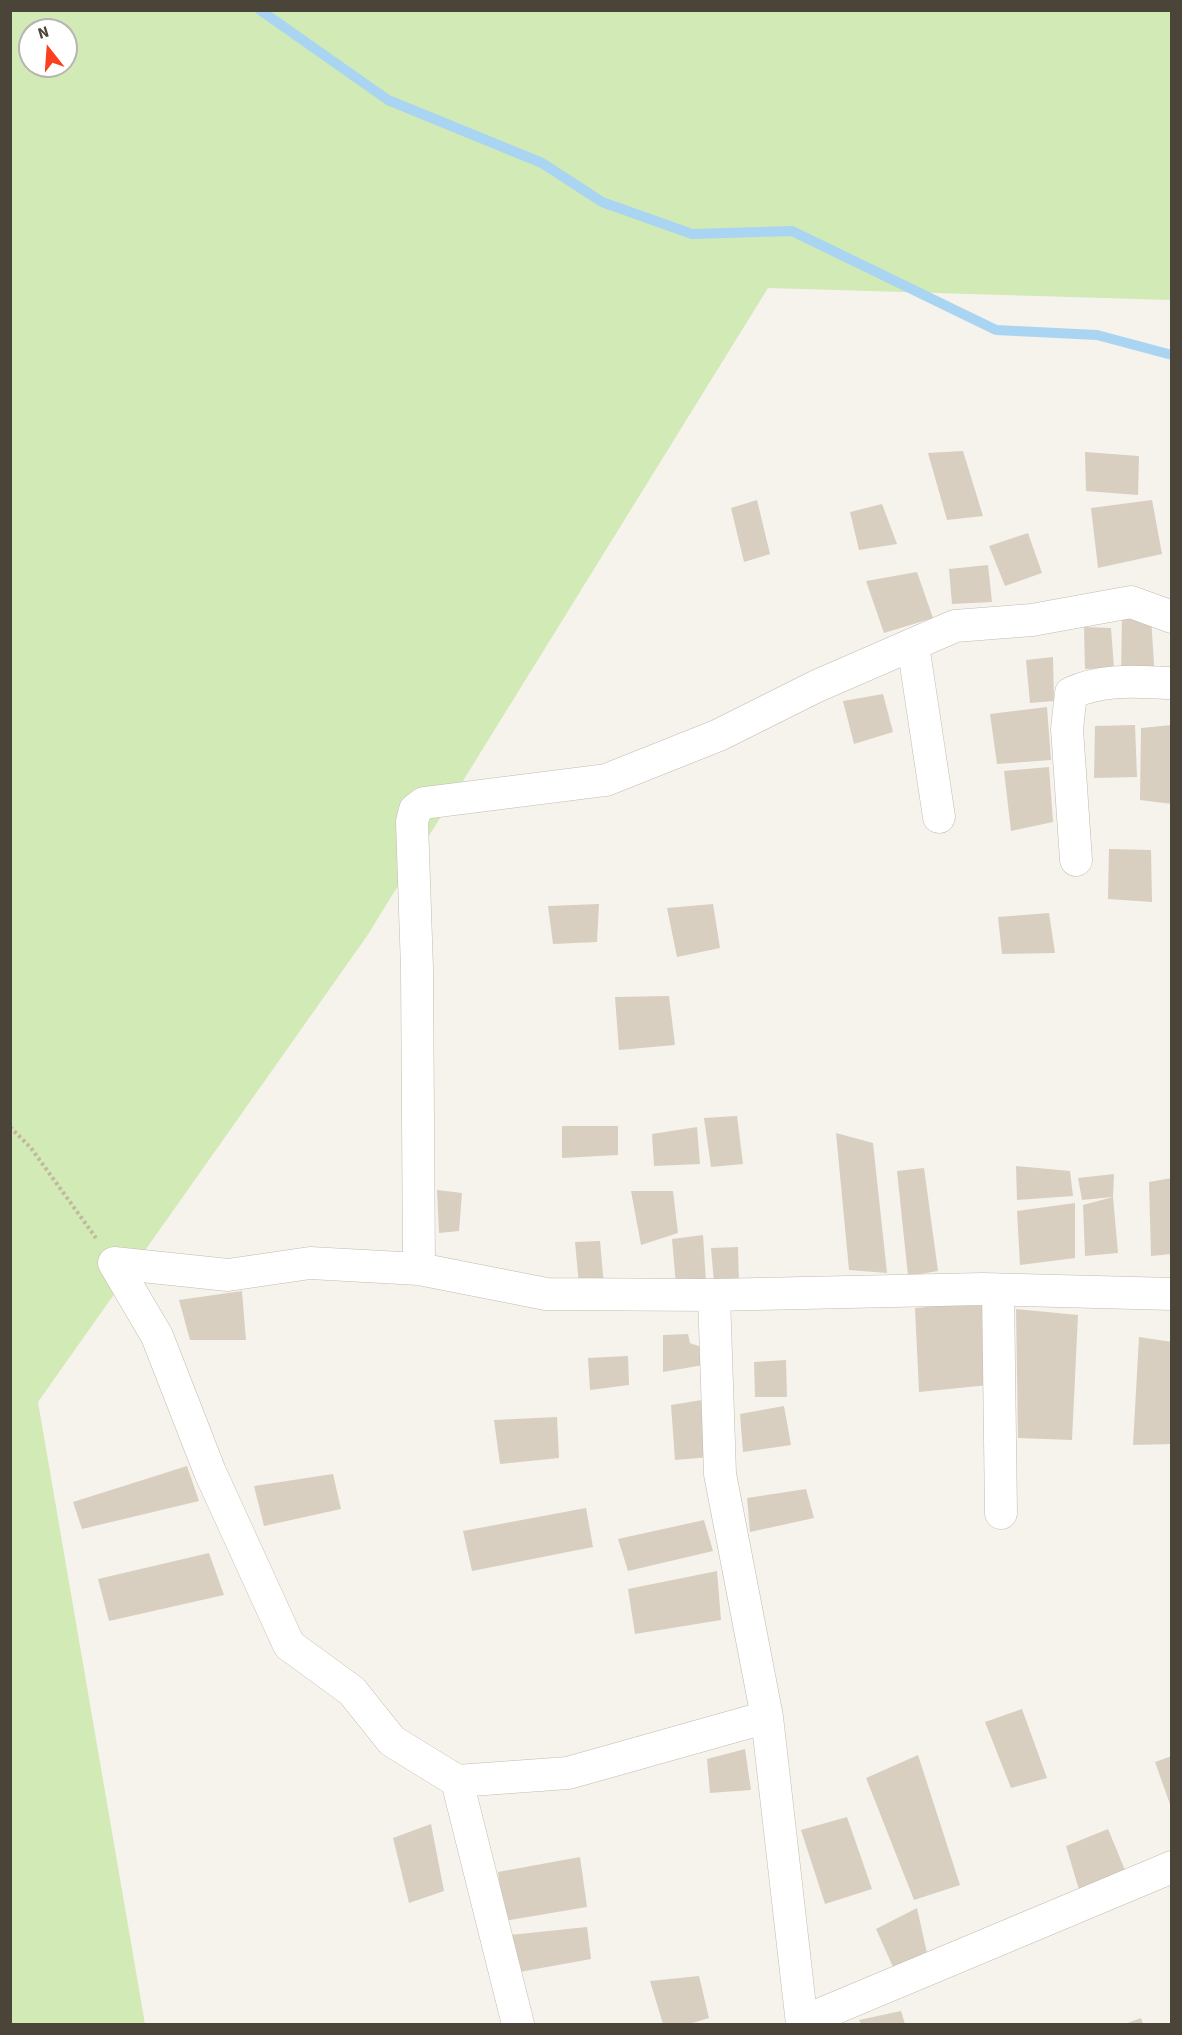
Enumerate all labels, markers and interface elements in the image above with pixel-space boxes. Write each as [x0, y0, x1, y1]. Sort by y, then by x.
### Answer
north arrow [18, 18, 78, 78]
text: N [35, 21, 52, 45]

